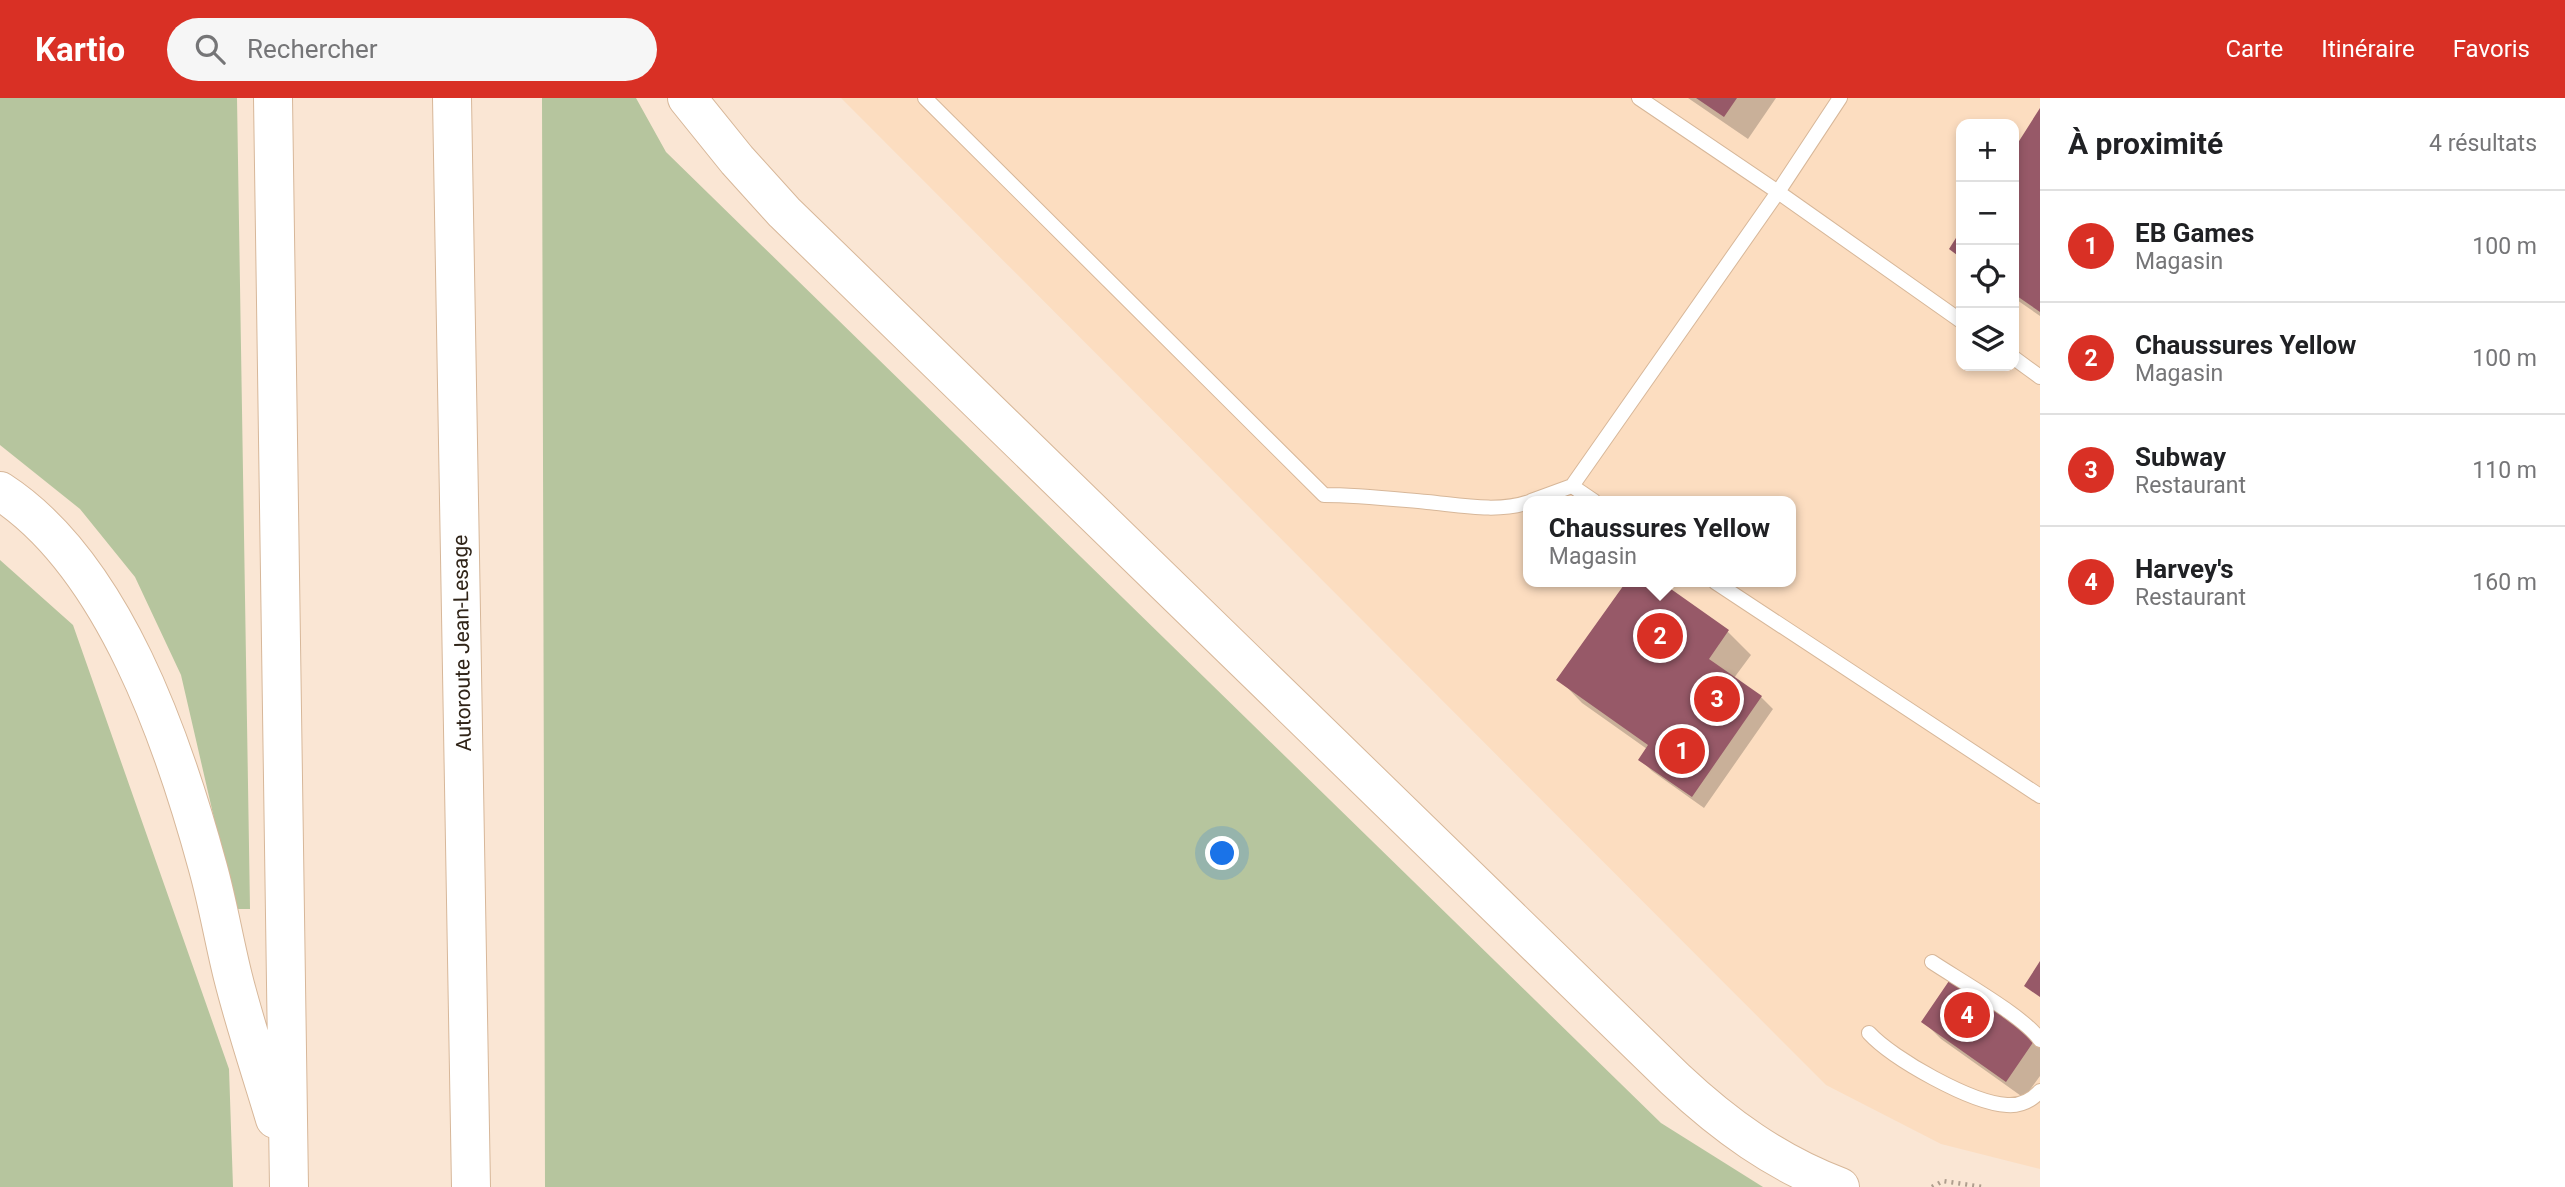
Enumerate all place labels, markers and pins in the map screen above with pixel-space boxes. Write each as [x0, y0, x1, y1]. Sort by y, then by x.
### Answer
pin: 2 [1637, 610, 1683, 662]
pin: 3 [1694, 673, 1740, 725]
pin: 1 [1659, 725, 1705, 777]
pin: 4 [1944, 989, 1990, 1041]

